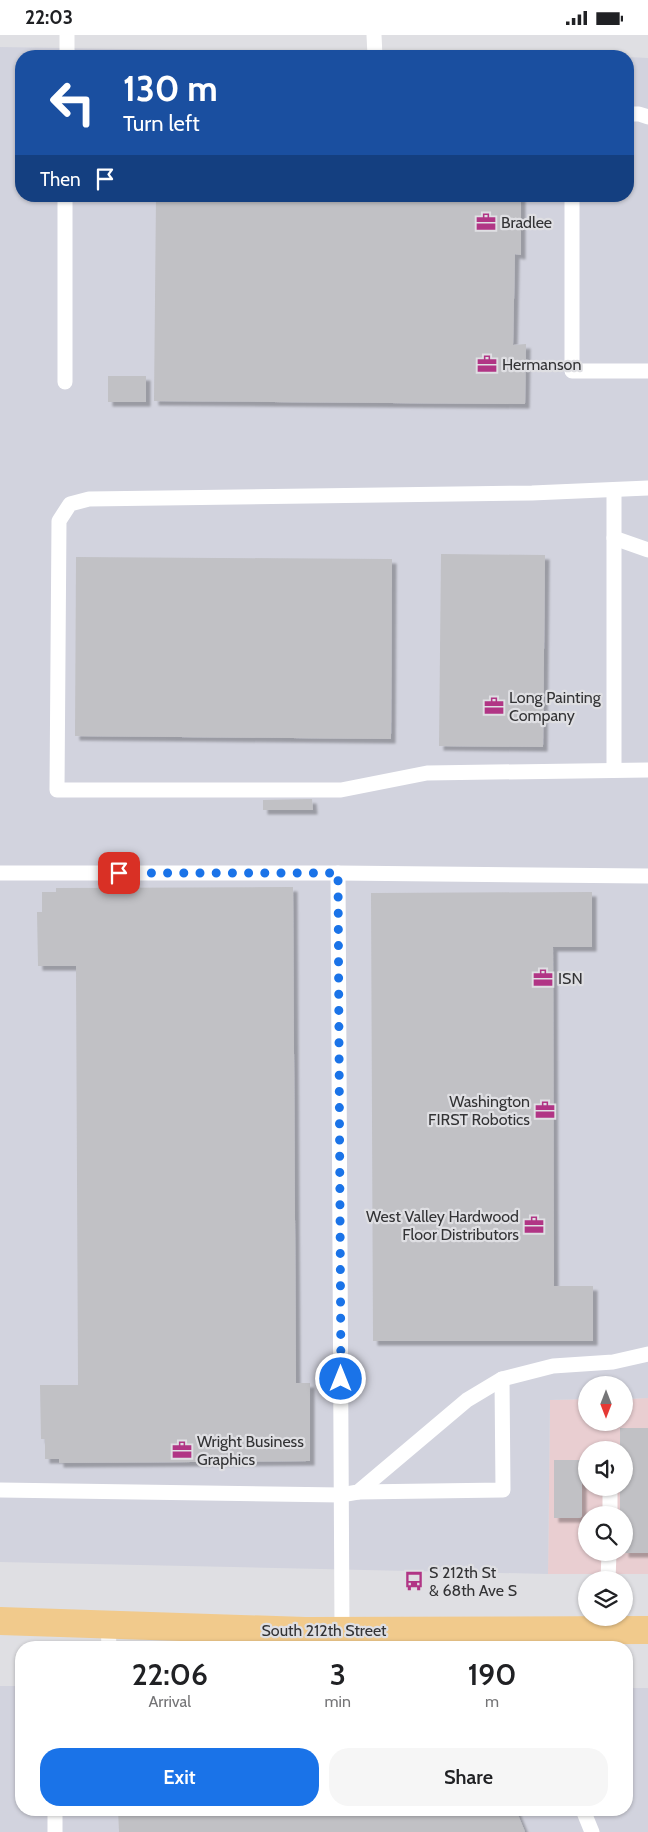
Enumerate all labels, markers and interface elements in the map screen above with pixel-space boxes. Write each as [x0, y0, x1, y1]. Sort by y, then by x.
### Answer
text: 22:03 [25, 6, 73, 29]
text: 130 m [123, 67, 218, 110]
icon: left [40, 70, 105, 135]
text: Turn left [123, 110, 200, 137]
icon: arrive [91, 165, 119, 193]
text: Then [40, 168, 81, 191]
office icon: Bradlee [475, 211, 497, 233]
place label: Bradlee [501, 213, 552, 232]
office icon: Hermanson [476, 353, 498, 375]
place label: Hermanson [502, 355, 581, 374]
place label: Long Painting Company [509, 688, 602, 725]
office icon: Long Painting Company [483, 695, 505, 717]
pin [98, 852, 140, 894]
icon: arrive [105, 859, 133, 887]
office icon: ISN [532, 967, 554, 989]
place label: ISN [558, 969, 583, 988]
place label: Washington FIRST Robotics [428, 1092, 530, 1129]
office icon: Washington FIRST Robotics [534, 1099, 556, 1121]
place label: West Valley Hardwood Floor Distributors [366, 1207, 519, 1244]
office icon: West Valley Hardwood Floor Distributors [523, 1214, 545, 1236]
position arrow [314, 1352, 366, 1404]
north arrow [578, 1376, 632, 1431]
map controls [578, 1376, 633, 1626]
place label: Wright Business Graphics [197, 1432, 304, 1469]
office icon: Wright Business Graphics [171, 1439, 193, 1461]
button: sound [578, 1441, 633, 1496]
button: search [578, 1506, 633, 1561]
place label: S 212th St & 68th Ave S [429, 1563, 517, 1600]
bus stop icon: S 212th St & 68th Ave S [403, 1570, 425, 1592]
button: layers [578, 1571, 633, 1626]
street label: South 212th Street [262, 1621, 387, 1640]
text: 22:06 [132, 1656, 208, 1693]
text: 3 [330, 1656, 346, 1693]
text: 190 [468, 1656, 516, 1693]
text: Arrival [148, 1692, 191, 1711]
text: min [325, 1692, 351, 1711]
text: m [485, 1692, 499, 1711]
button: Exit [40, 1748, 319, 1806]
button: Share [329, 1748, 608, 1806]

